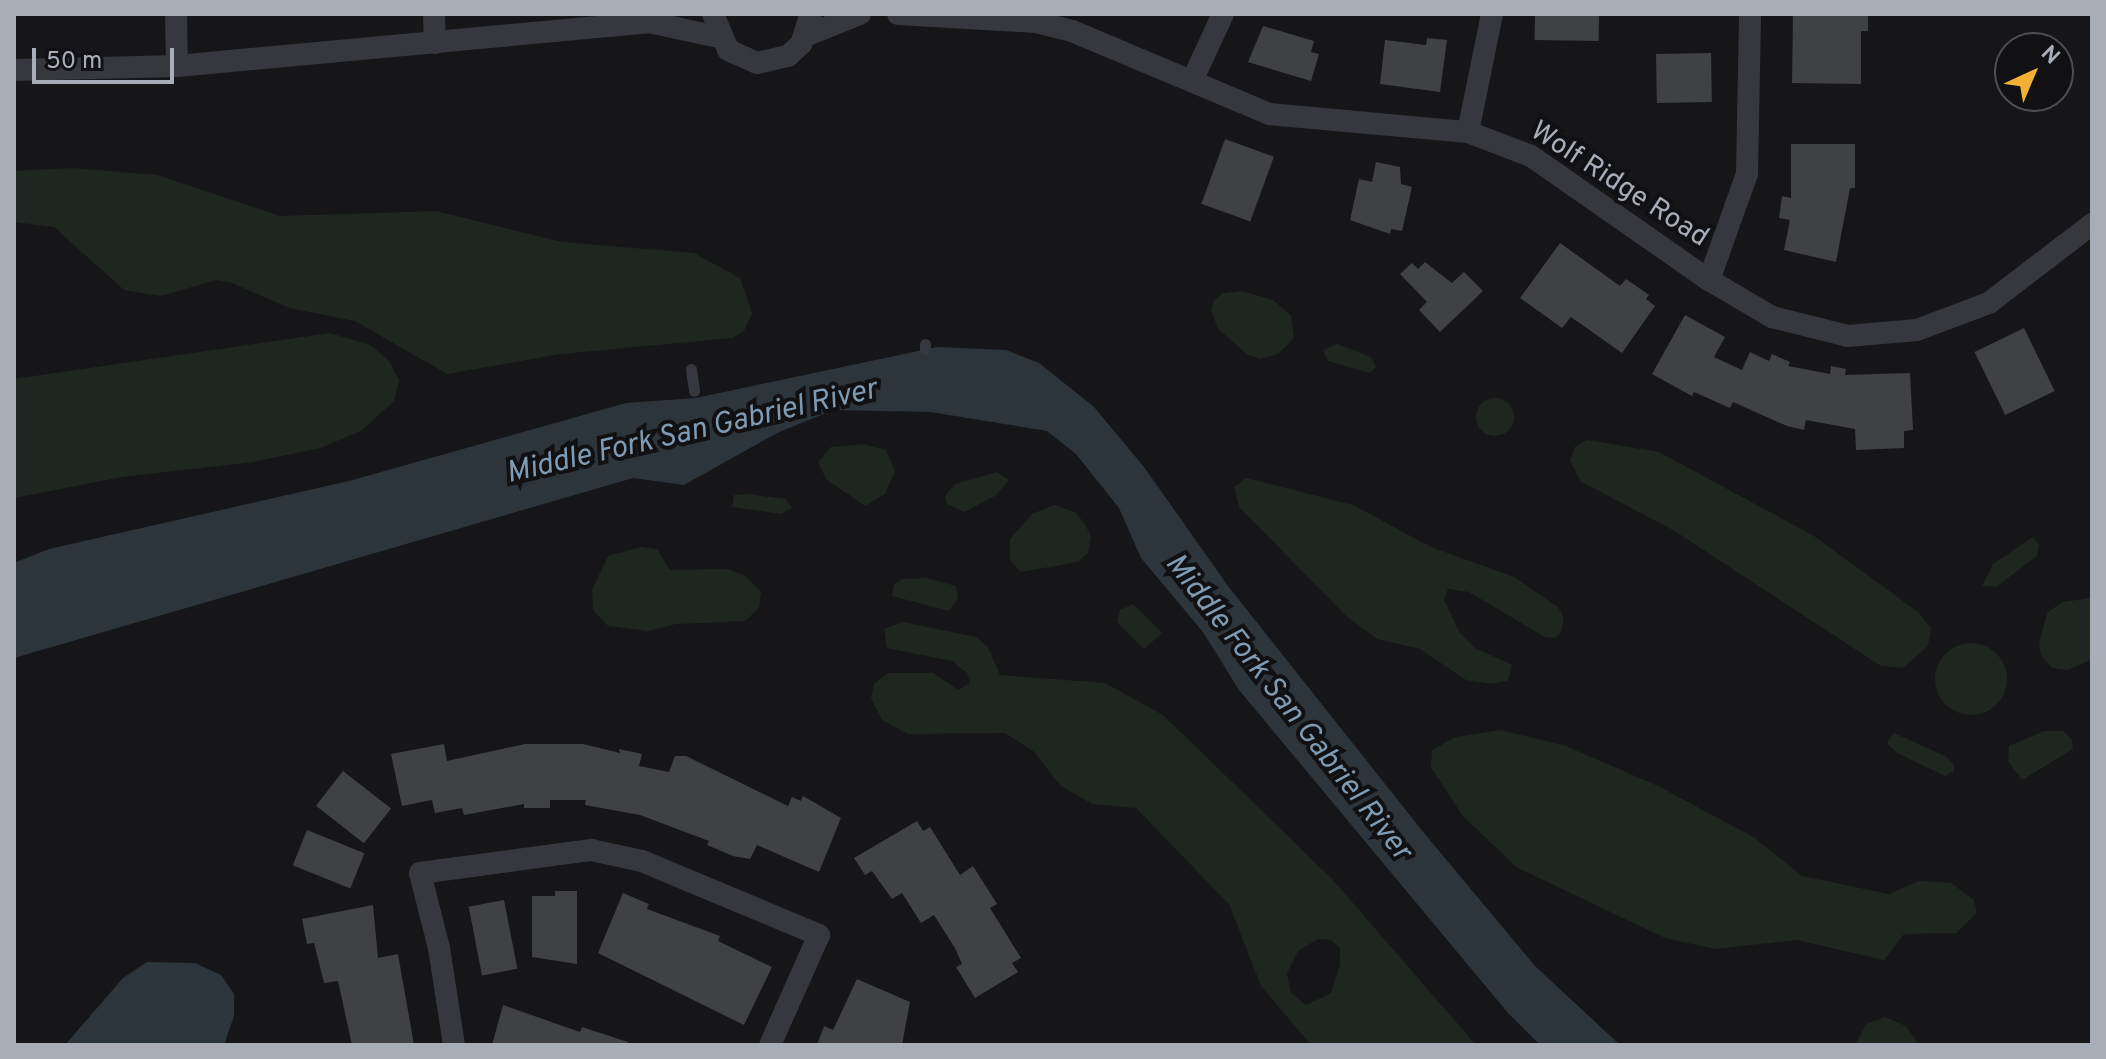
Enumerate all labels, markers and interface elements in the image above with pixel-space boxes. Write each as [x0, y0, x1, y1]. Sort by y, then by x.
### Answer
scale bar [36, 32, 178, 82]
north arrow [1994, 32, 2074, 112]
text: N [2035, 41, 2065, 71]
text: 50 m [46, 47, 102, 77]
street label: Wolf Ridge Road [1524, 115, 1714, 255]
water label: Middle Fork San Gabriel River [503, 373, 881, 493]
water label: Middle Fork San Gabriel River [1156, 547, 1418, 869]

